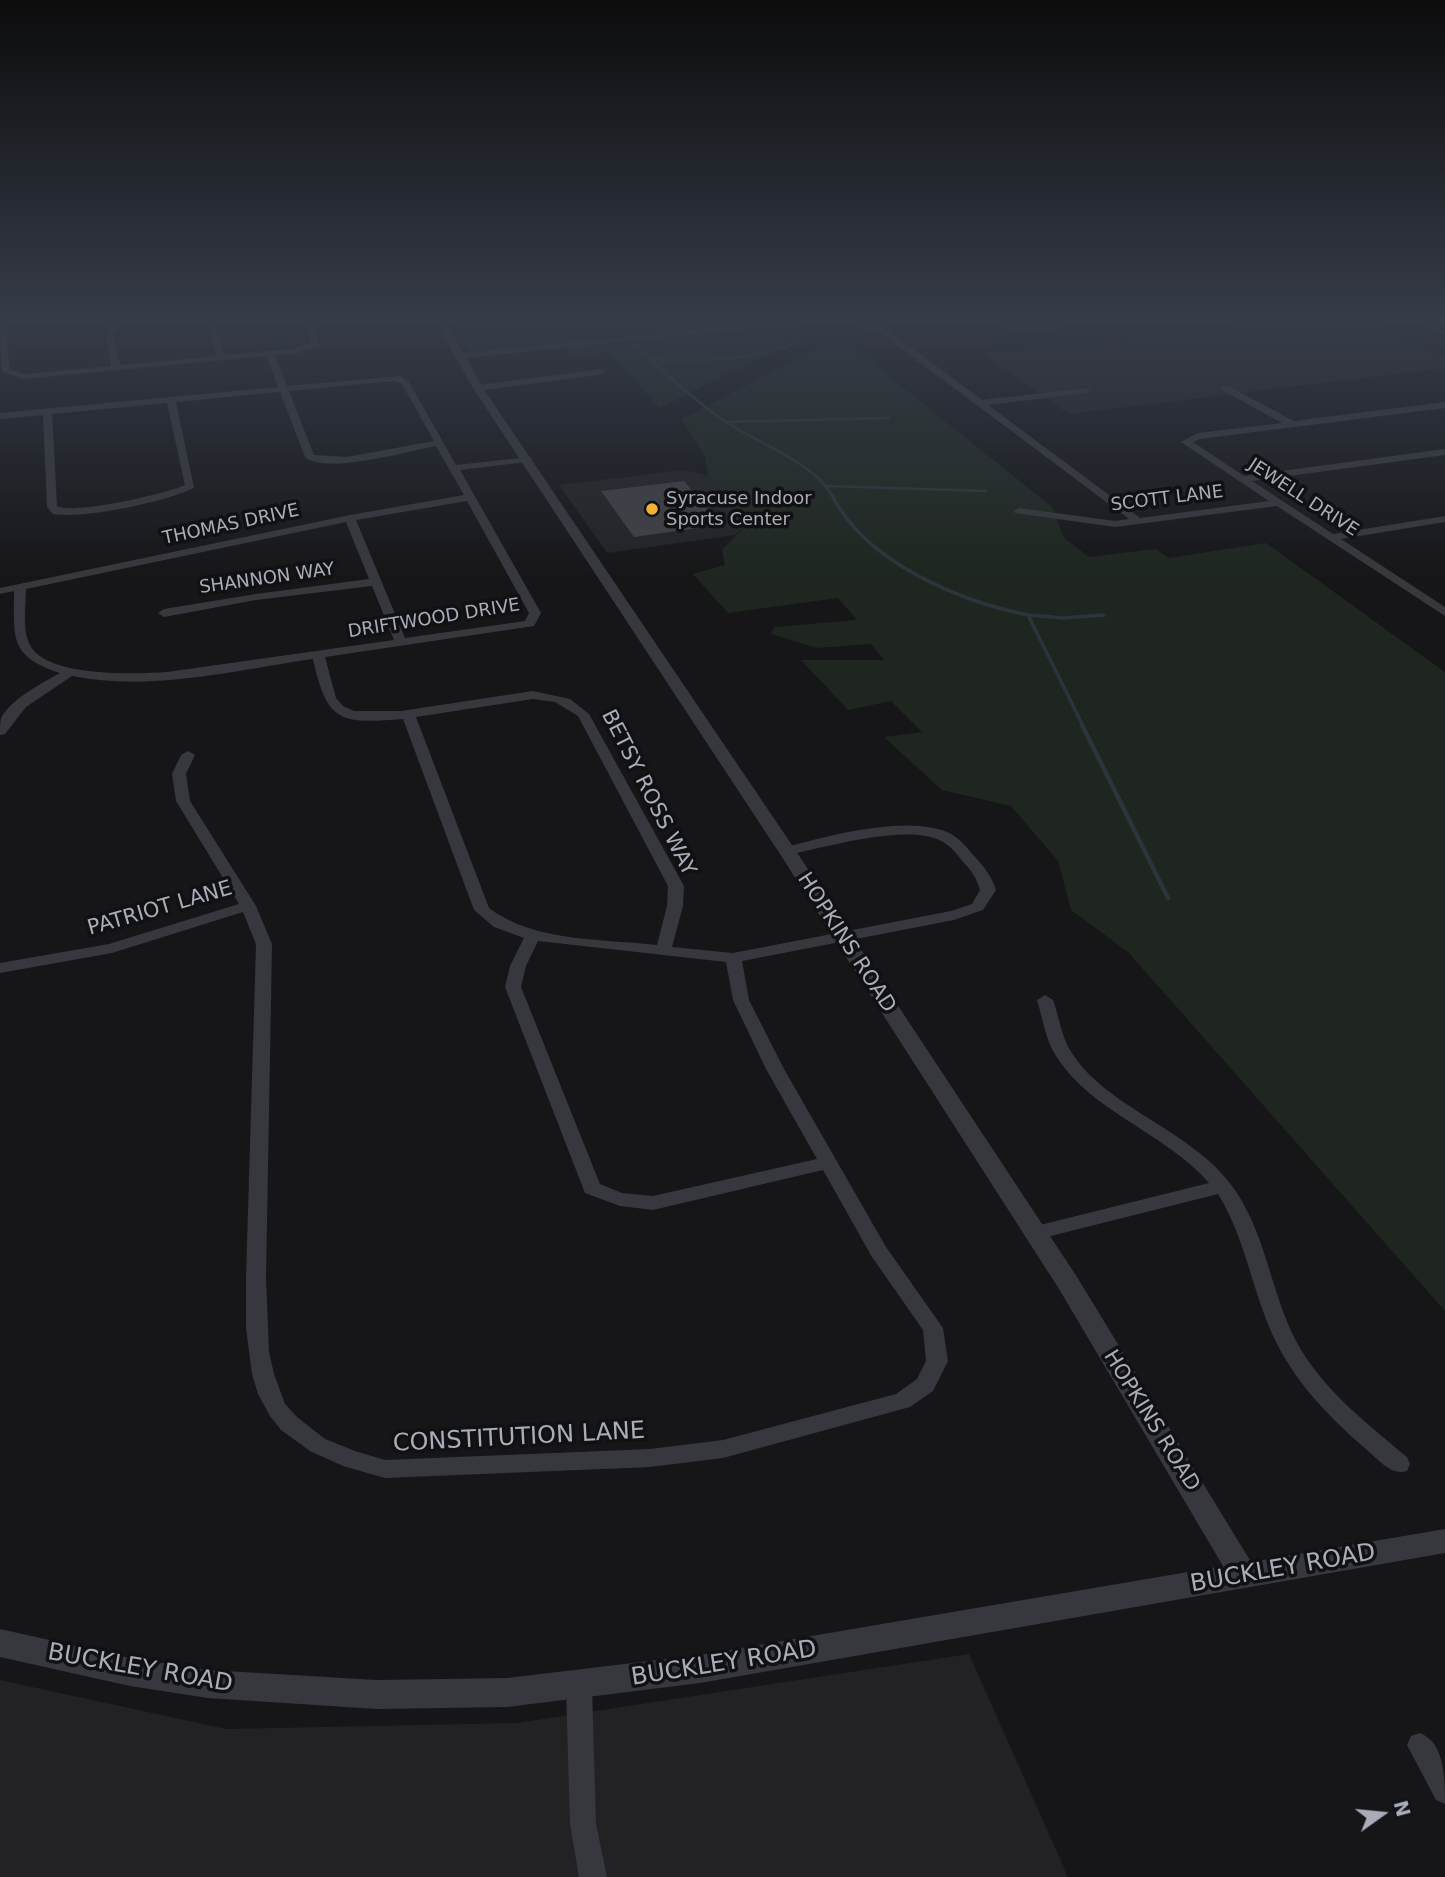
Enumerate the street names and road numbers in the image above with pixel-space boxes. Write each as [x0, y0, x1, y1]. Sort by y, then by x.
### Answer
street label: JEWELL DRIVE [1244, 454, 1362, 542]
street label: SCOTT LANE [1110, 481, 1224, 517]
street label: THOMAS DRIVE [161, 500, 301, 550]
street label: SHANNON WAY [198, 559, 336, 599]
street label: DRIFTWOOD DRIVE [346, 595, 522, 643]
street label: BETSY ROSS WAY [595, 706, 701, 880]
street label: HOPKINS ROAD [791, 868, 901, 1018]
street label: PATRIOT LANE [85, 876, 235, 942]
street label: HOPKINS ROAD [1097, 1346, 1205, 1496]
street label: CONSTITUTION LANE [392, 1417, 646, 1459]
street label: BUCKLEY ROAD [1188, 1539, 1378, 1599]
street label: BUCKLEY ROAD [629, 1635, 819, 1693]
street label: BUCKLEY ROAD [45, 1639, 235, 1699]

